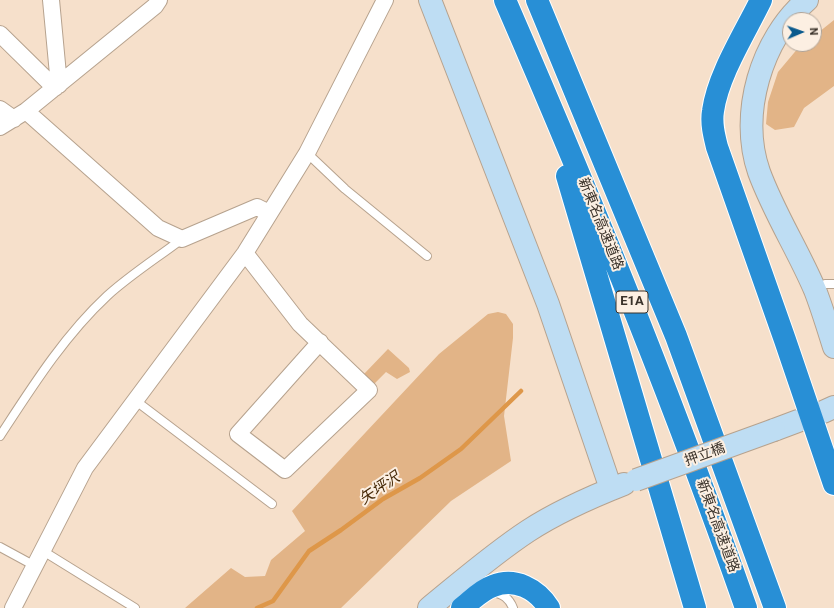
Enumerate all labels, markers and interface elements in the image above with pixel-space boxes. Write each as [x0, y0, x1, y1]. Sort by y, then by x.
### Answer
north arrow [782, 12, 822, 52]
text: N [807, 27, 820, 36]
street label: 新東名高速道路 [574, 175, 626, 273]
road number: E1A [616, 291, 648, 313]
street label: 押立橋 [682, 440, 728, 470]
water label: 矢坪沢 [356, 469, 404, 509]
street label: 新東名高速道路 [692, 477, 742, 575]

